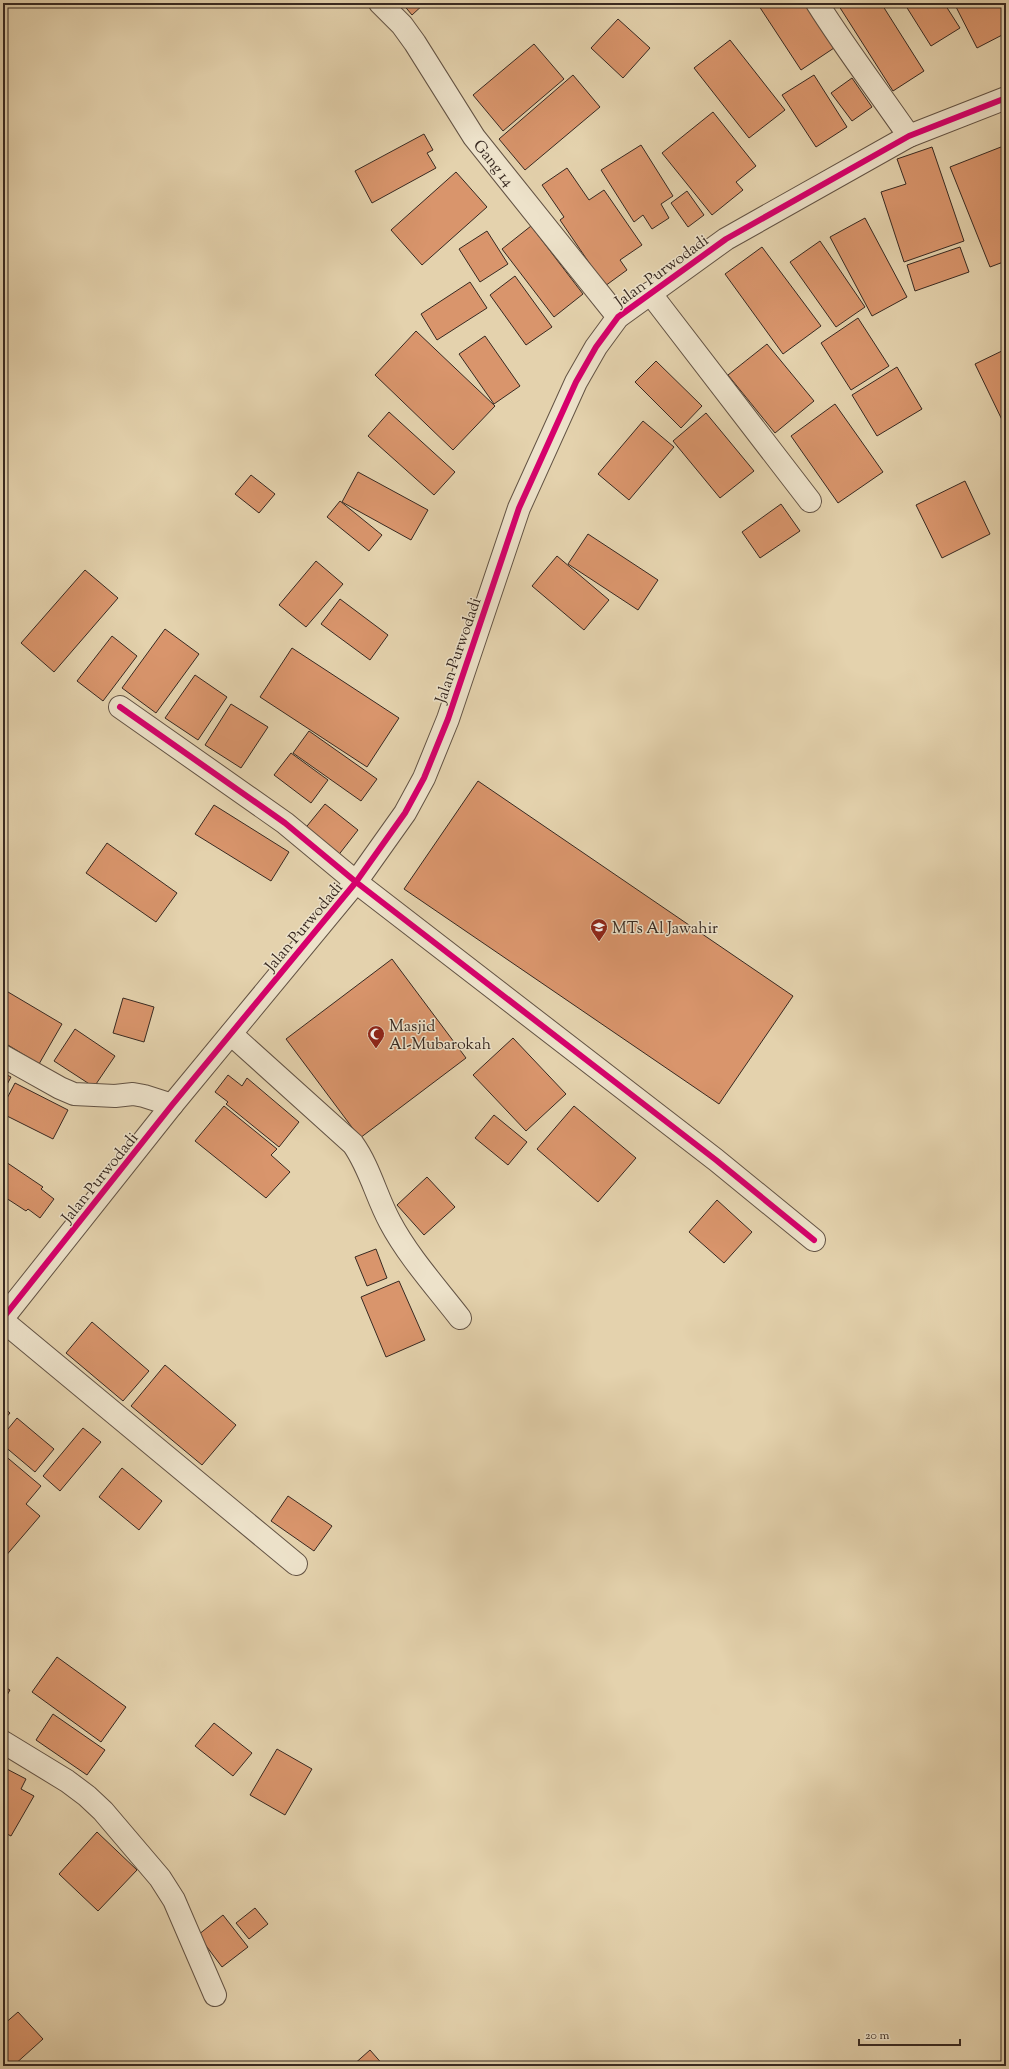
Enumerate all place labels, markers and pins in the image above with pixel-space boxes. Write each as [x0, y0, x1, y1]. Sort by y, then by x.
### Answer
school or university icon: MTs Al Jawahir [589, 917, 609, 942]
place label: MTs Al Jawahir [612, 918, 718, 941]
place label: Masjid Al-Mubarokah [389, 1016, 492, 1057]
mosque icon: Masjid Al-Mubarokah [366, 1024, 386, 1049]

